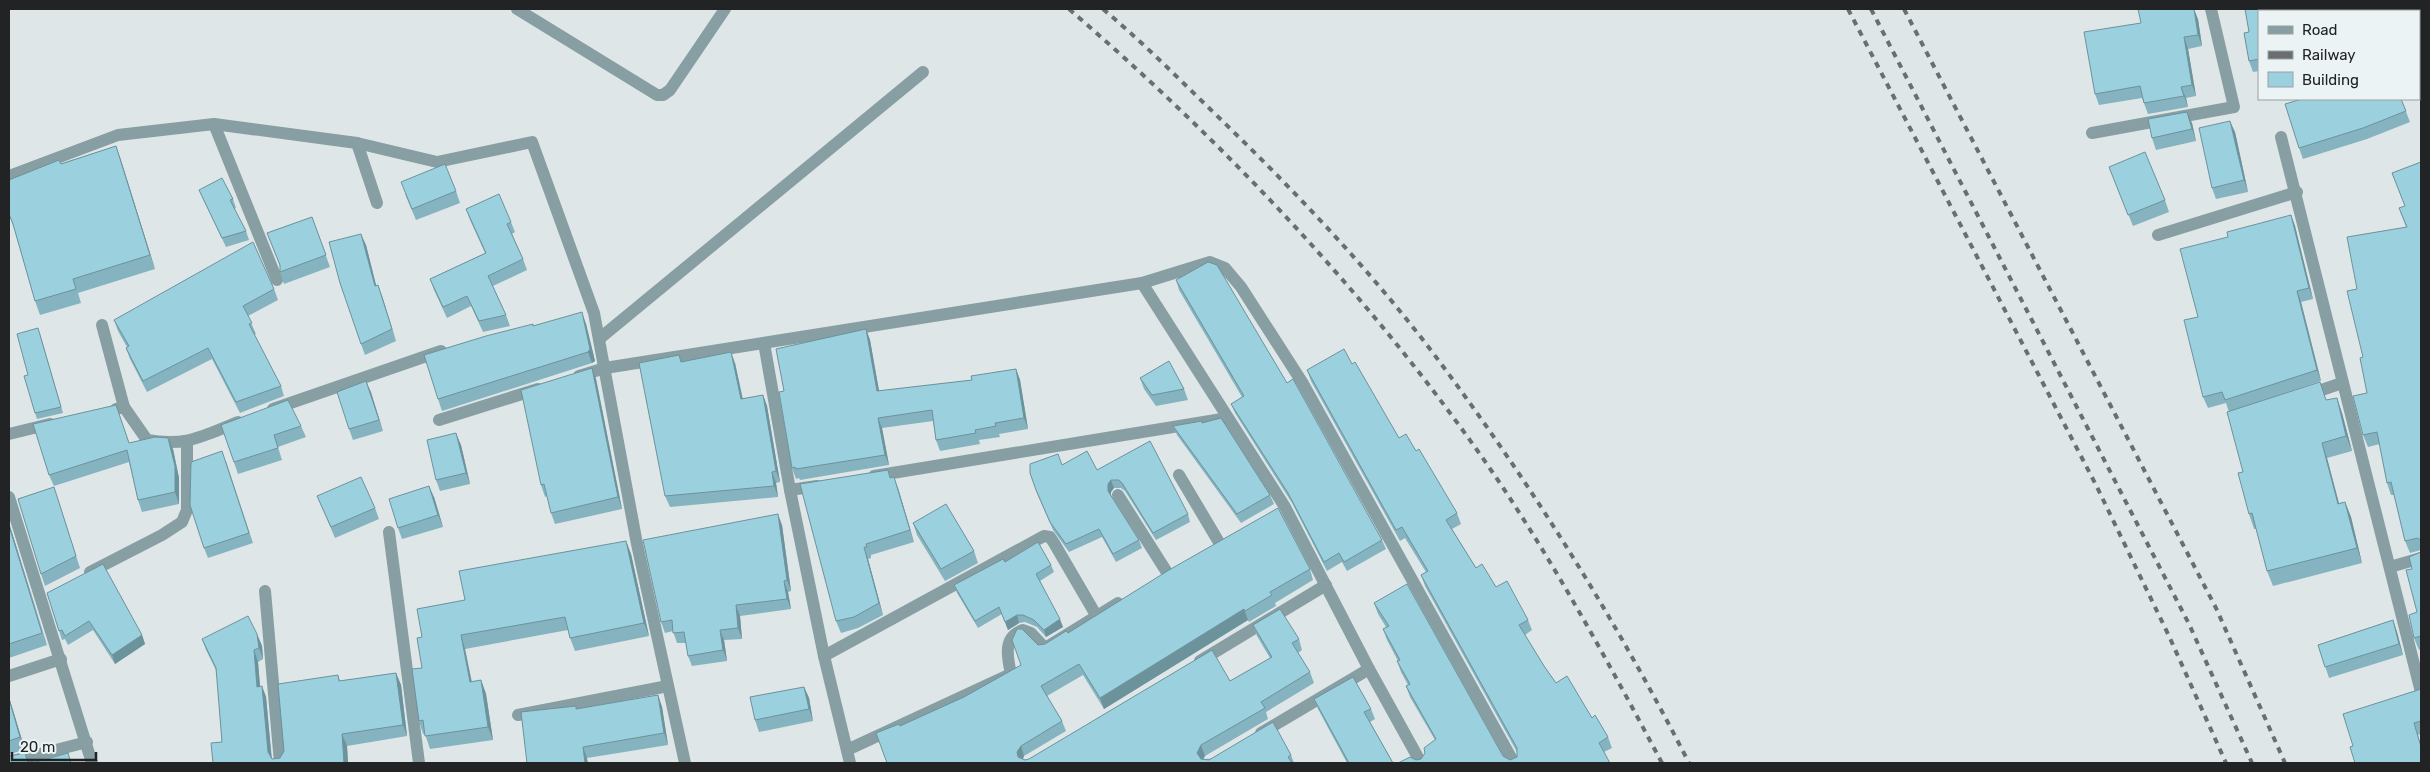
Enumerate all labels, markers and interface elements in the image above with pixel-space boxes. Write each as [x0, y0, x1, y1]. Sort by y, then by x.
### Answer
legend [2258, 10, 2420, 100]
text: Road [2302, 21, 2338, 39]
text: Railway [2302, 46, 2356, 64]
text: Building [2302, 71, 2359, 89]
scale bar [12, 730, 96, 762]
text: 20 m [20, 738, 55, 756]

